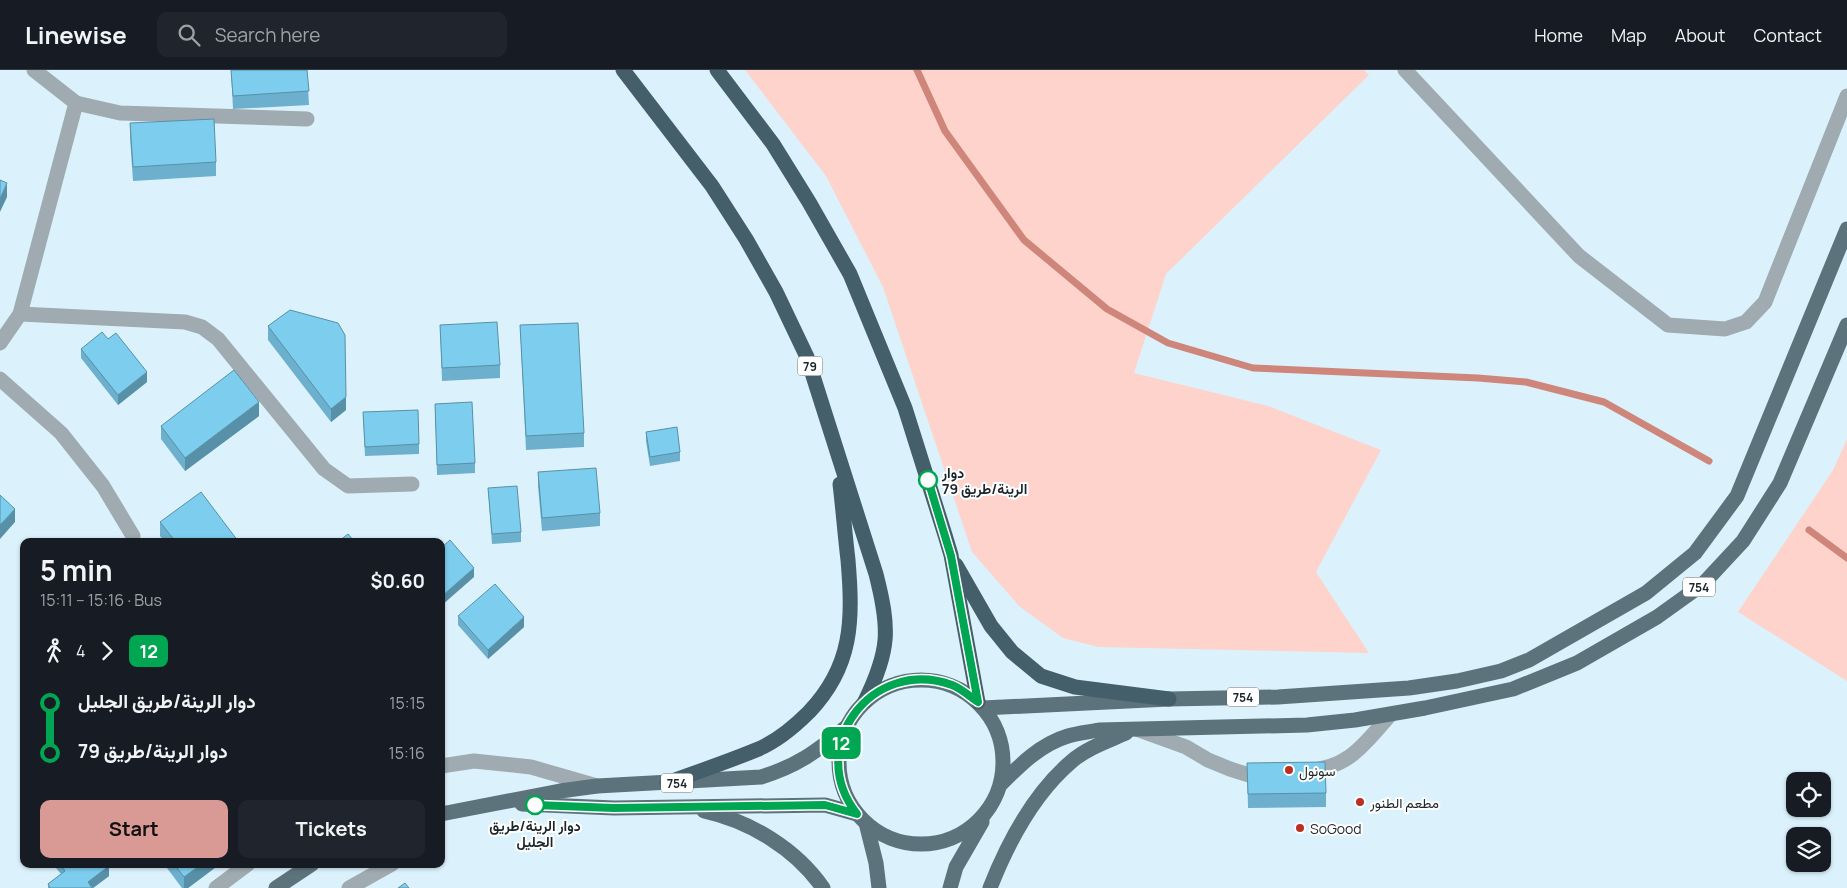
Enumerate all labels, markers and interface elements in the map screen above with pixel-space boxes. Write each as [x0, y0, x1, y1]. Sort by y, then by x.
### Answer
search box [157, 12, 507, 57]
text: Linewise [25, 18, 127, 51]
icon: search [175, 21, 203, 49]
text: Search here [215, 22, 320, 48]
text: Home [1534, 23, 1583, 47]
text: Map [1611, 23, 1647, 47]
text: About [1675, 23, 1725, 47]
text: Contact [1753, 23, 1822, 47]
road number: 79 [798, 356, 822, 376]
place label: دوار الرينة/طريق 79 [941, 463, 1027, 498]
marker: دوار الرينة/طريق 79 [918, 470, 938, 490]
text: 5 min [40, 551, 113, 589]
text: $0.60 [370, 568, 425, 594]
road number: 754 [1683, 578, 1715, 596]
text: 15:11 – 15:16 · Bus [40, 589, 162, 611]
icon: walk [40, 637, 68, 665]
icon: forward [93, 637, 121, 665]
text: 12 [139, 639, 158, 663]
text: 4 [76, 640, 85, 662]
text: دوار الرينة/طريق الجليل [78, 688, 256, 714]
road number: 754 [1227, 688, 1259, 706]
text: 15:15 [389, 692, 425, 714]
line badge: 12 [818, 727, 864, 759]
text: 12 [832, 731, 850, 755]
text: دوار الرينة/طريق 79 [78, 738, 228, 764]
text: 15:16 [389, 742, 425, 764]
place label: سونول [1299, 761, 1335, 781]
marker: سونول [1283, 764, 1295, 776]
map controls [1786, 772, 1831, 872]
button: locate [1786, 772, 1831, 817]
road number: 754 [661, 774, 693, 792]
place label: مطعم الطنور [1369, 793, 1439, 812]
marker: دوار الرينة/طريق الجليل [525, 795, 545, 815]
marker: مطعم الطنور [1354, 796, 1366, 808]
button: Start [40, 800, 228, 858]
button: Tickets [238, 800, 425, 858]
place label: دوار الرينة/طريق الجليل [489, 816, 581, 851]
place label: SoGood [1310, 819, 1362, 838]
marker: SoGood [1294, 822, 1306, 834]
button: layers [1786, 827, 1831, 872]

